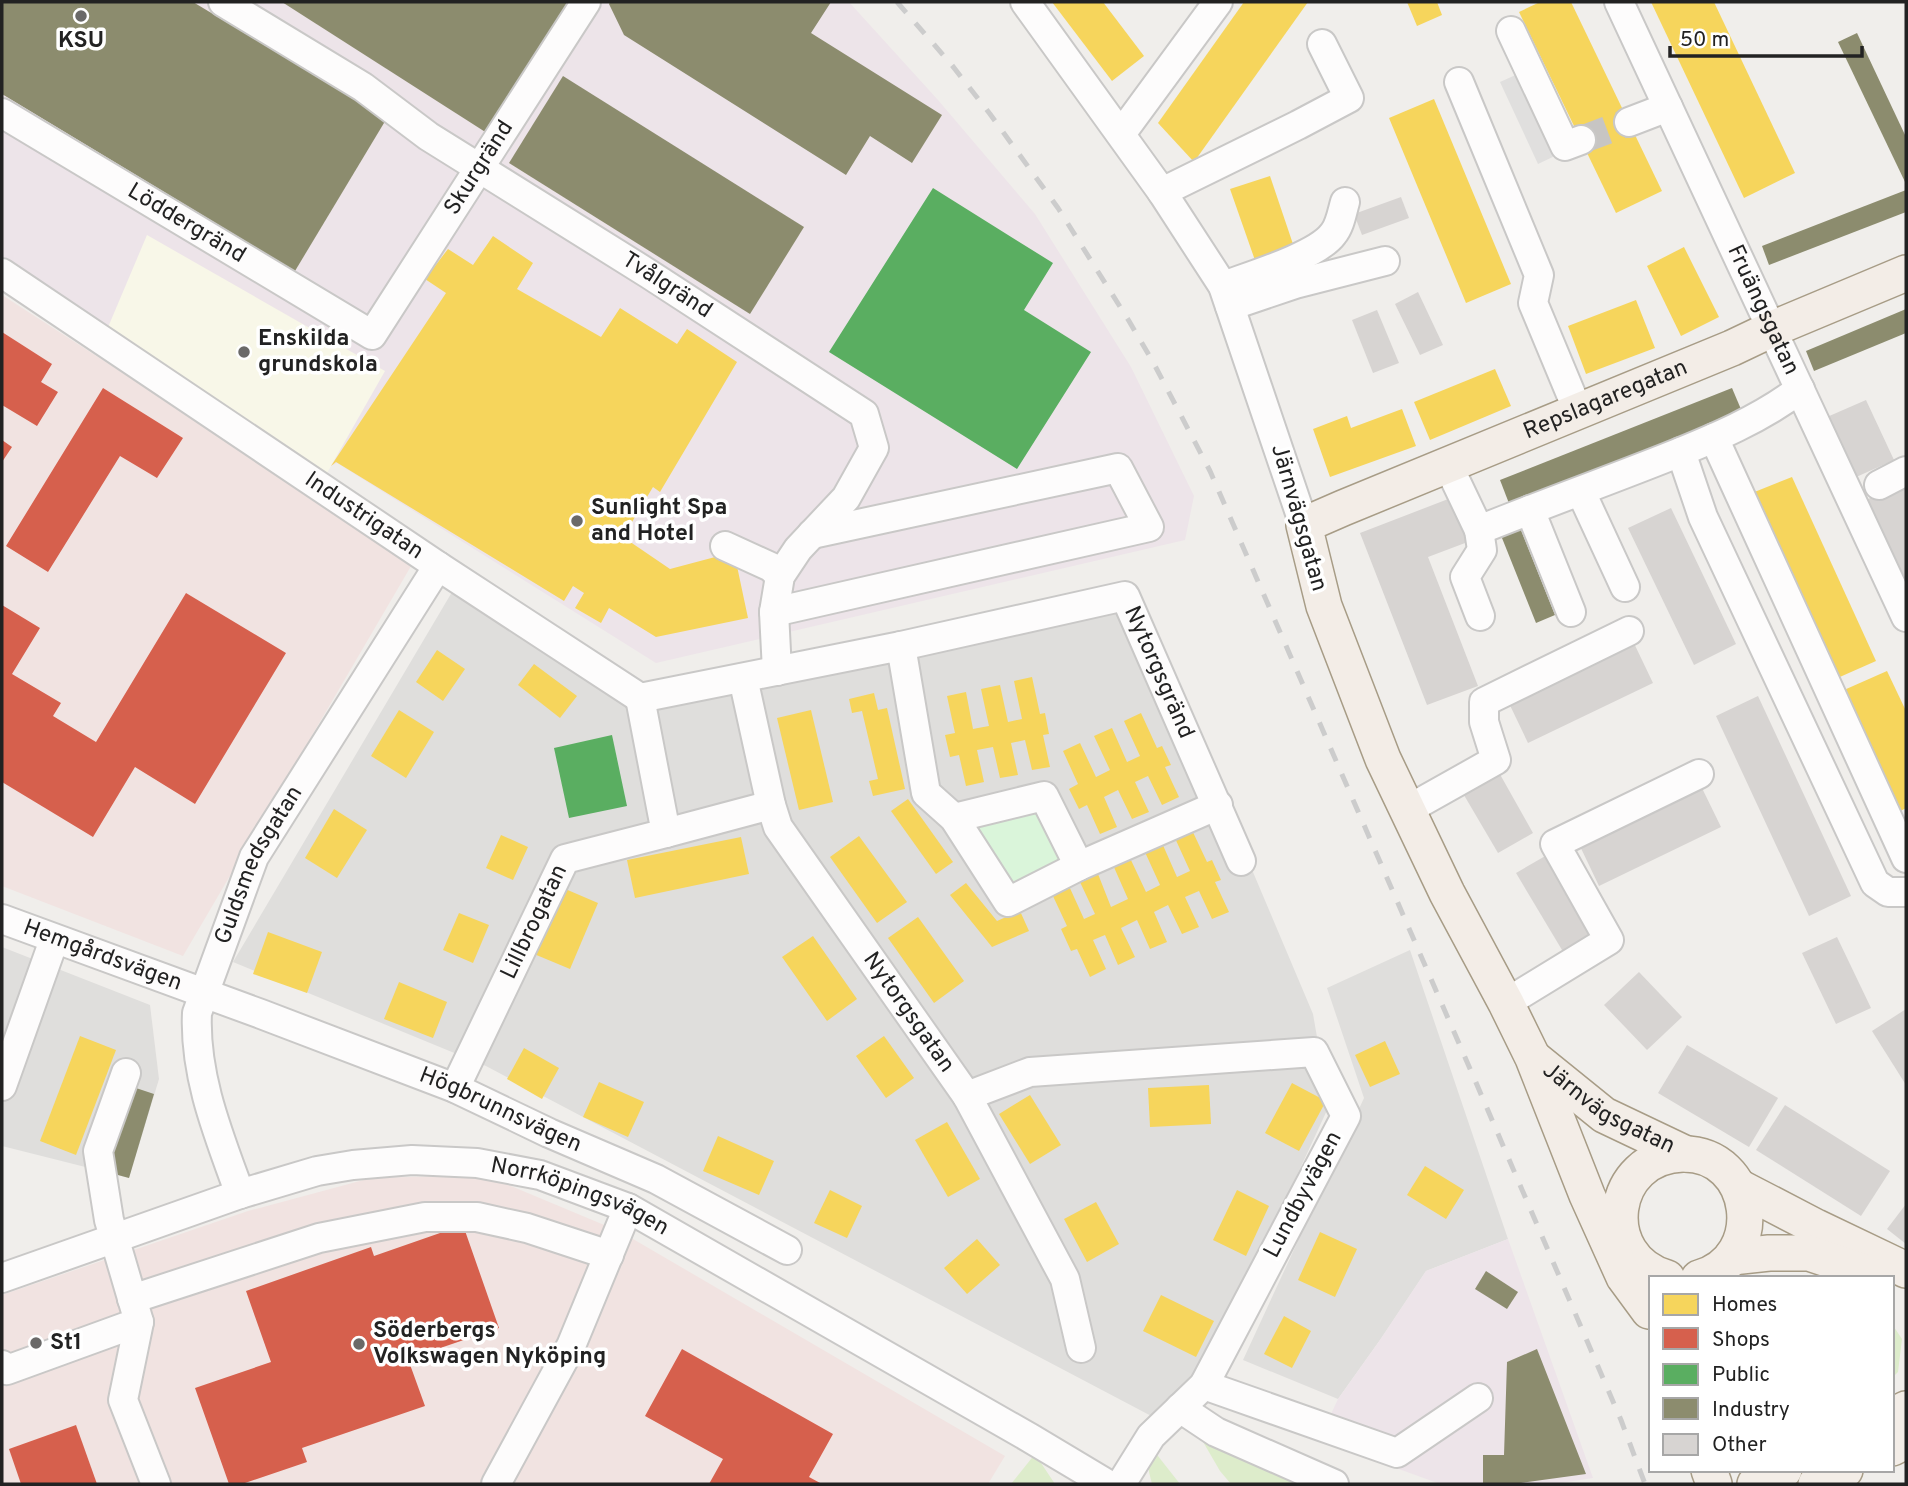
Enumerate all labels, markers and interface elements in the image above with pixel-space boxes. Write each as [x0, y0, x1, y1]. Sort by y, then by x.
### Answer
marker: KSU [73, 8, 89, 24]
scale bar [1670, 14, 1862, 58]
place label: KSU [58, 27, 104, 56]
text: 50 m [1680, 27, 1729, 54]
street label: Skurgränd [438, 115, 520, 221]
street label: Löddergränd [122, 177, 251, 270]
street label: Fruängsgatan [1720, 240, 1806, 380]
street label: Tvålgränd [616, 246, 717, 326]
place label: Enskilda grundskola [258, 325, 378, 380]
marker: Enskilda grundskola [236, 344, 252, 360]
street label: Repslagaregatan [1519, 353, 1692, 447]
street label: Järnvägsgatan [1263, 441, 1333, 595]
street label: Industrigatan [299, 466, 429, 567]
place label: Sunlight Spa and Hotel [591, 494, 727, 549]
marker: Sunlight Spa and Hotel [569, 513, 585, 529]
street label: Nytorgsgränd [1117, 602, 1200, 743]
street label: Guldsmedsgatan [209, 781, 310, 949]
street label: Lillbrogatan [495, 860, 575, 984]
street label: Hemgårdsvägen [19, 913, 186, 998]
street label: Nytorgsgatan [856, 947, 961, 1078]
street label: Järnvägsgatan [1536, 1056, 1679, 1161]
street label: Högbrunnsvägen [415, 1061, 586, 1160]
street label: Lundbyvägen [1258, 1127, 1350, 1263]
street label: Norrköpingsvägen [488, 1151, 674, 1243]
legend [1649, 1276, 1894, 1472]
text: Homes [1712, 1292, 1777, 1319]
place label: Söderbergs Volkswagen Nyköping [373, 1317, 606, 1372]
text: Shops [1712, 1327, 1770, 1354]
place label: St1 [50, 1329, 82, 1358]
marker: St1 [28, 1335, 44, 1351]
marker: Söderbergs Volkswagen Nyköping [351, 1336, 367, 1352]
text: Public [1712, 1362, 1770, 1389]
text: Industry [1712, 1397, 1790, 1424]
text: Other [1712, 1432, 1767, 1459]

